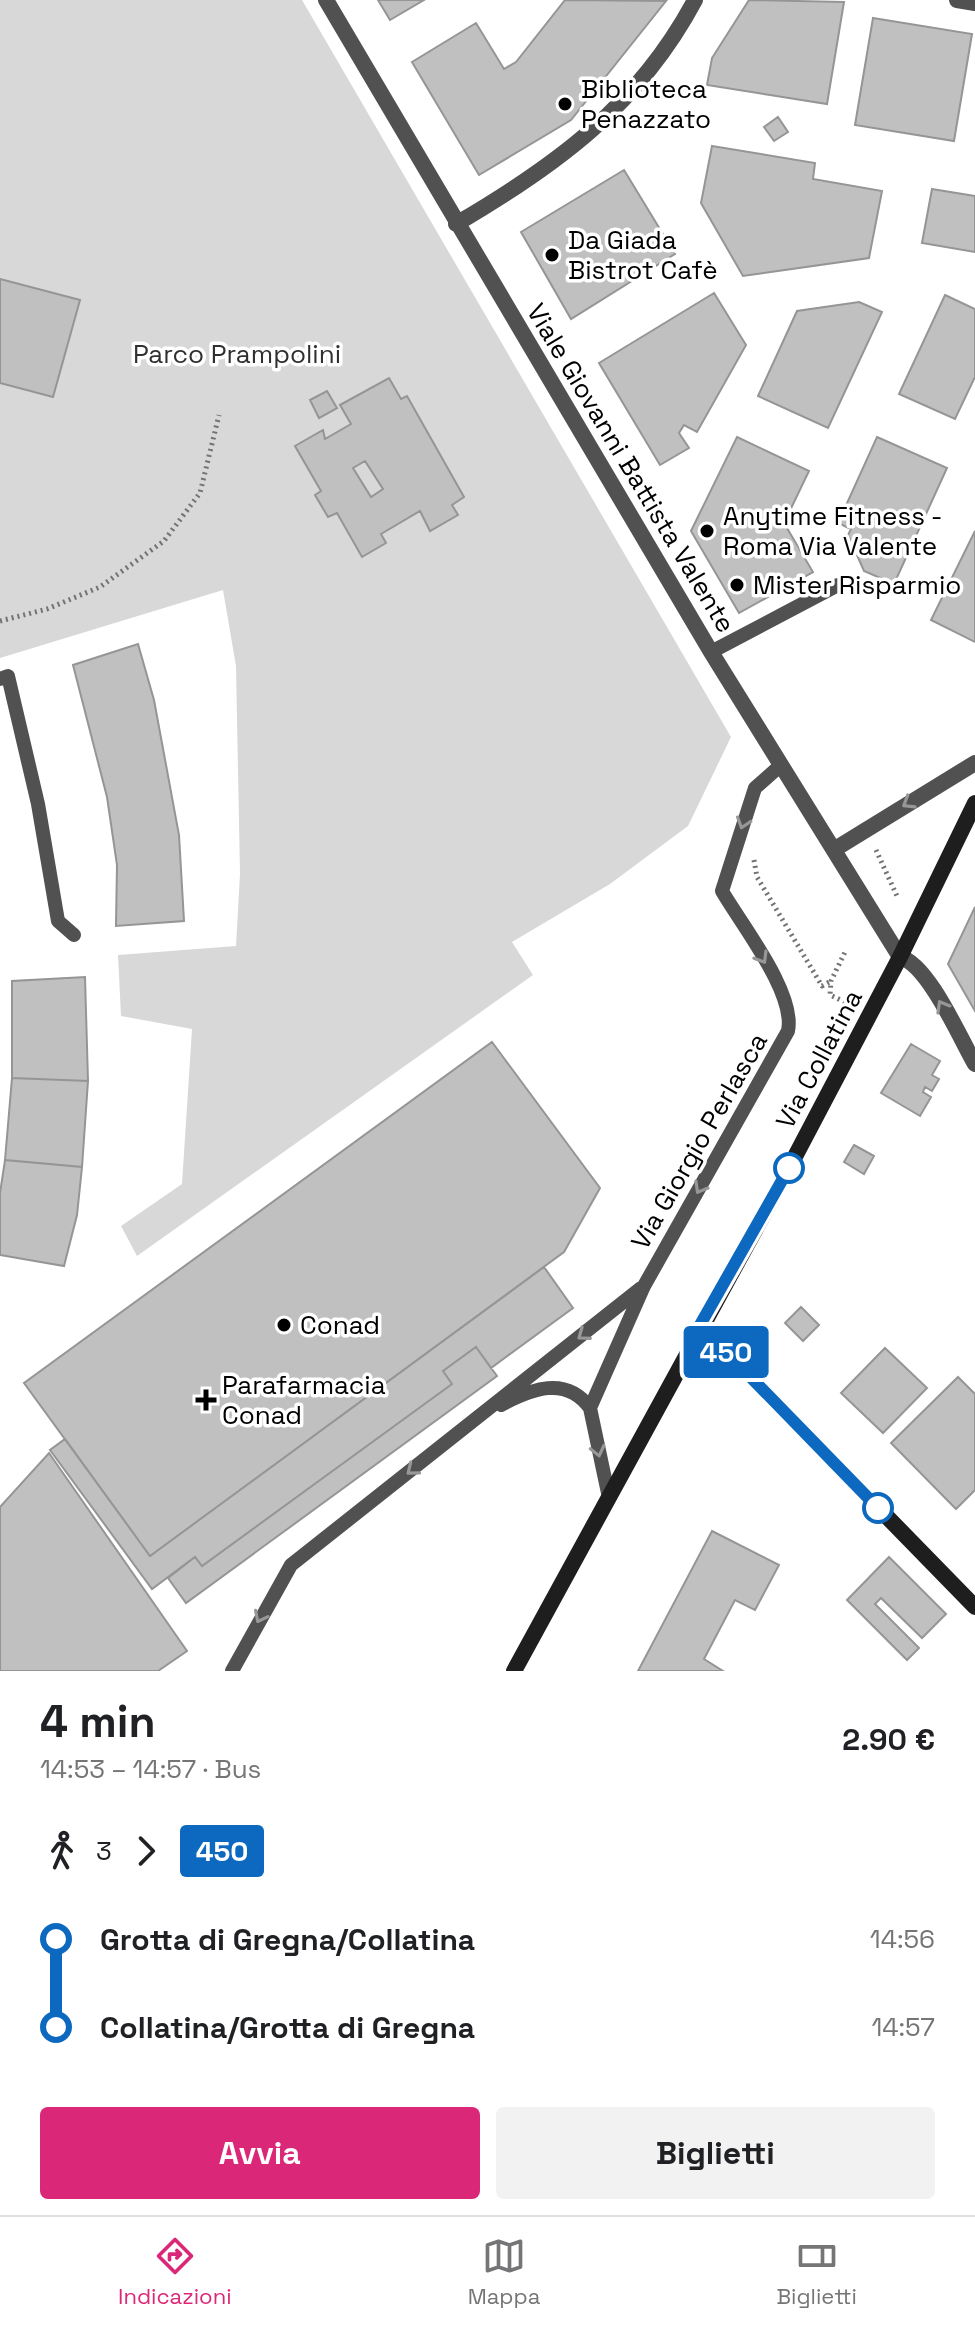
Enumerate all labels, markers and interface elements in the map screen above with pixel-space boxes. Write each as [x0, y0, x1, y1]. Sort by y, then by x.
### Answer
place label: Biblioteca Penazzato [581, 72, 711, 136]
marker: Biblioteca Penazzato [556, 95, 574, 113]
place label: Da Giada Bistrot Cafè [568, 223, 718, 287]
marker: Da Giada Bistrot Cafè [543, 246, 561, 264]
street label: Viale Giovanni Battista Valente [519, 297, 743, 639]
park label: Parco Prampolini [133, 337, 341, 371]
place label: Anytime Fitness - Roma Via Valente [723, 499, 943, 563]
marker: Anytime Fitness - Roma Via Valente [698, 522, 716, 540]
place label: Mister Risparmio [753, 568, 961, 602]
marker: Mister Risparmio [728, 576, 746, 594]
one-way arrow [902, 794, 917, 809]
one-way arrow [737, 815, 753, 829]
one-way arrow [752, 949, 768, 964]
street label: Via Collatina [768, 983, 870, 1135]
one-way arrow [936, 1000, 952, 1015]
street label: Via Giorgio Perlasca [623, 1027, 775, 1255]
unlabelled marker [774, 1153, 804, 1183]
one-way arrow [694, 1179, 710, 1194]
place label: Conad [300, 1308, 380, 1342]
marker: Conad [275, 1316, 293, 1334]
one-way arrow [578, 1325, 592, 1340]
line badge: 450 [680, 1326, 772, 1378]
text: 450 [700, 1334, 752, 1370]
place label: Parafarmacia Conad [222, 1368, 386, 1432]
marker: Parafarmacia Conad [197, 1391, 215, 1409]
one-way arrow [589, 1443, 606, 1457]
one-way arrow [406, 1460, 421, 1474]
unlabelled marker [863, 1493, 893, 1523]
one-way arrow [254, 1609, 269, 1624]
text: 4 min [40, 1694, 156, 1750]
text: 2.90 € [842, 1720, 935, 1759]
text: 14:53 – 14:57 · Bus [40, 1752, 261, 1786]
icon: walk [40, 1829, 84, 1873]
icon: forward [124, 1829, 168, 1873]
text: 450 [196, 1833, 248, 1869]
text: 3 [96, 1834, 112, 1868]
text: Grotta di Gregna/Collatina [100, 1920, 475, 1959]
text: 14:56 [870, 1922, 935, 1956]
text: Collatina/Grotta di Gregna [100, 2008, 475, 2047]
text: 14:57 [871, 2010, 935, 2044]
button: Avvia [40, 2107, 480, 2199]
button: Biglietti [496, 2107, 935, 2199]
tab: Indicazioni [118, 2234, 232, 2310]
tab: Mappa [468, 2234, 540, 2310]
tab: Biglietti [776, 2234, 857, 2310]

